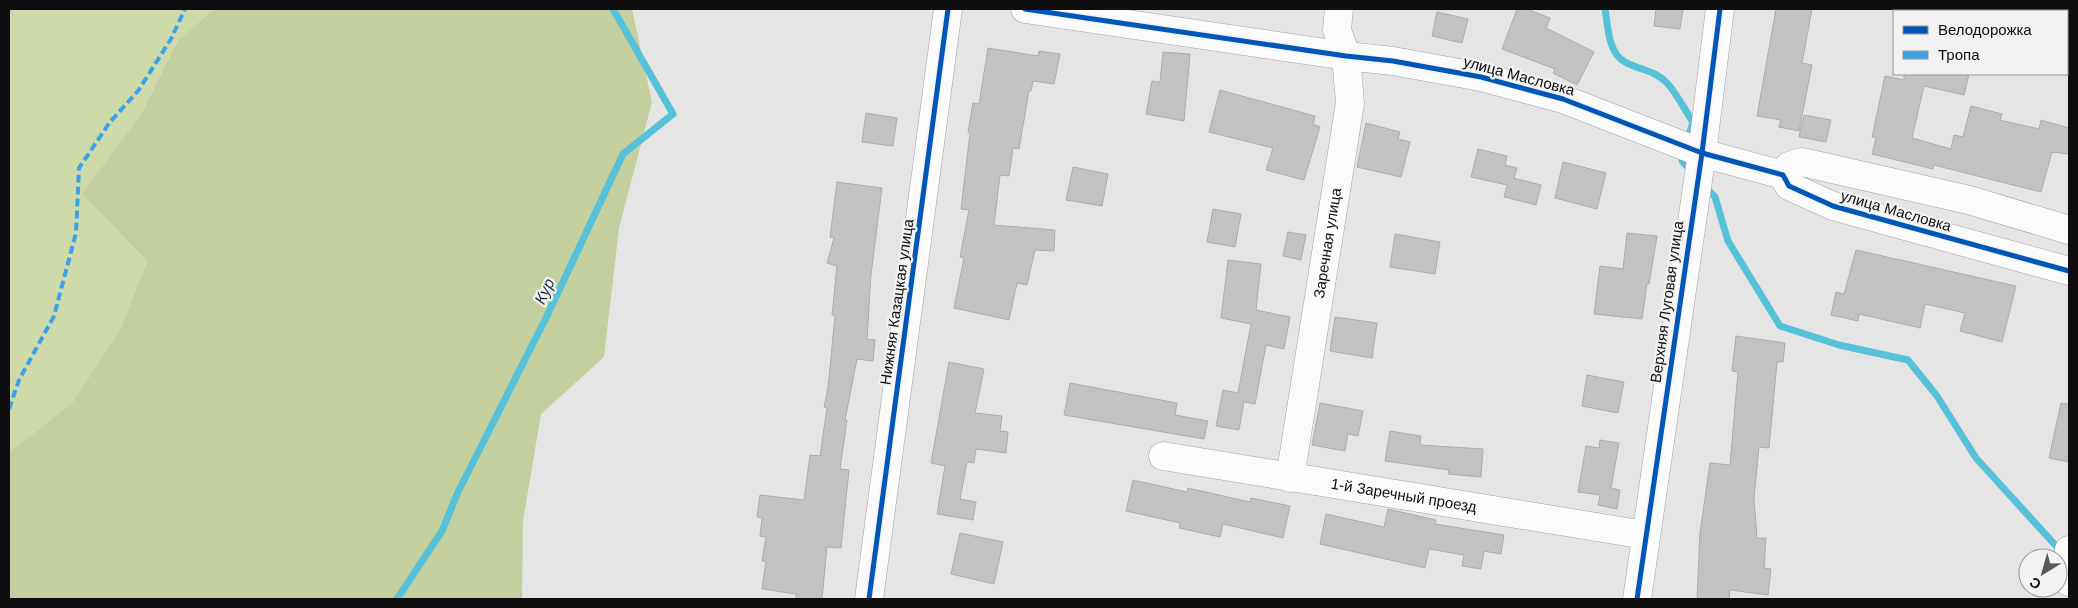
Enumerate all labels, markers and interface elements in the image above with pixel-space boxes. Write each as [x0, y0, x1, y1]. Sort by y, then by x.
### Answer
legend [1893, 10, 2068, 75]
text: Велодорожка [1938, 21, 2032, 38]
text: Тропа [1938, 46, 1980, 63]
street label: улица Масловка [1462, 53, 1577, 99]
street label: Заречная улица [1310, 186, 1344, 299]
street label: улица Масловка [1839, 187, 1954, 235]
street label: Нижняя Казацкая улица [876, 217, 917, 386]
street label: Верхняя Луговая улица [1647, 219, 1686, 384]
water label: Кур [531, 276, 558, 307]
street label: 1-й Заречный проезд [1330, 475, 1478, 515]
north arrow [2018, 548, 2068, 598]
text: С [2026, 574, 2044, 593]

